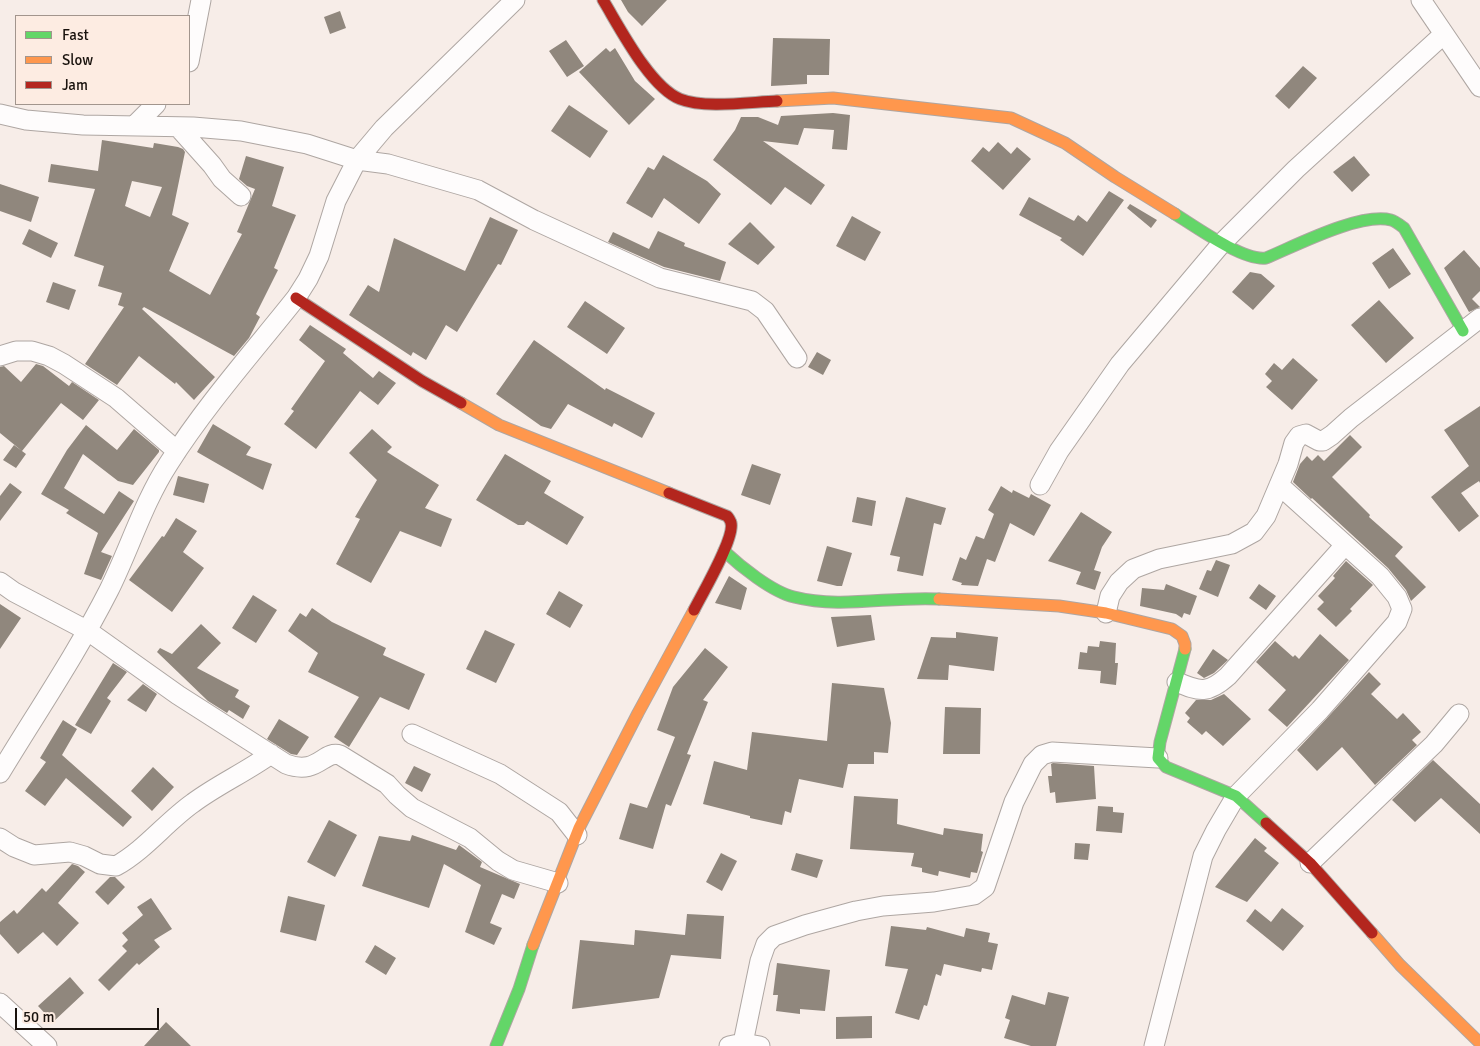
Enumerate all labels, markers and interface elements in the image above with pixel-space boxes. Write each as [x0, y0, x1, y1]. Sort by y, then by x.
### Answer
legend [15, 15, 190, 105]
text: Fast [62, 26, 89, 44]
text: Slow [62, 51, 93, 69]
text: Jam [62, 76, 88, 94]
scale bar [18, 998, 161, 1030]
text: 50 m [23, 1008, 54, 1026]

